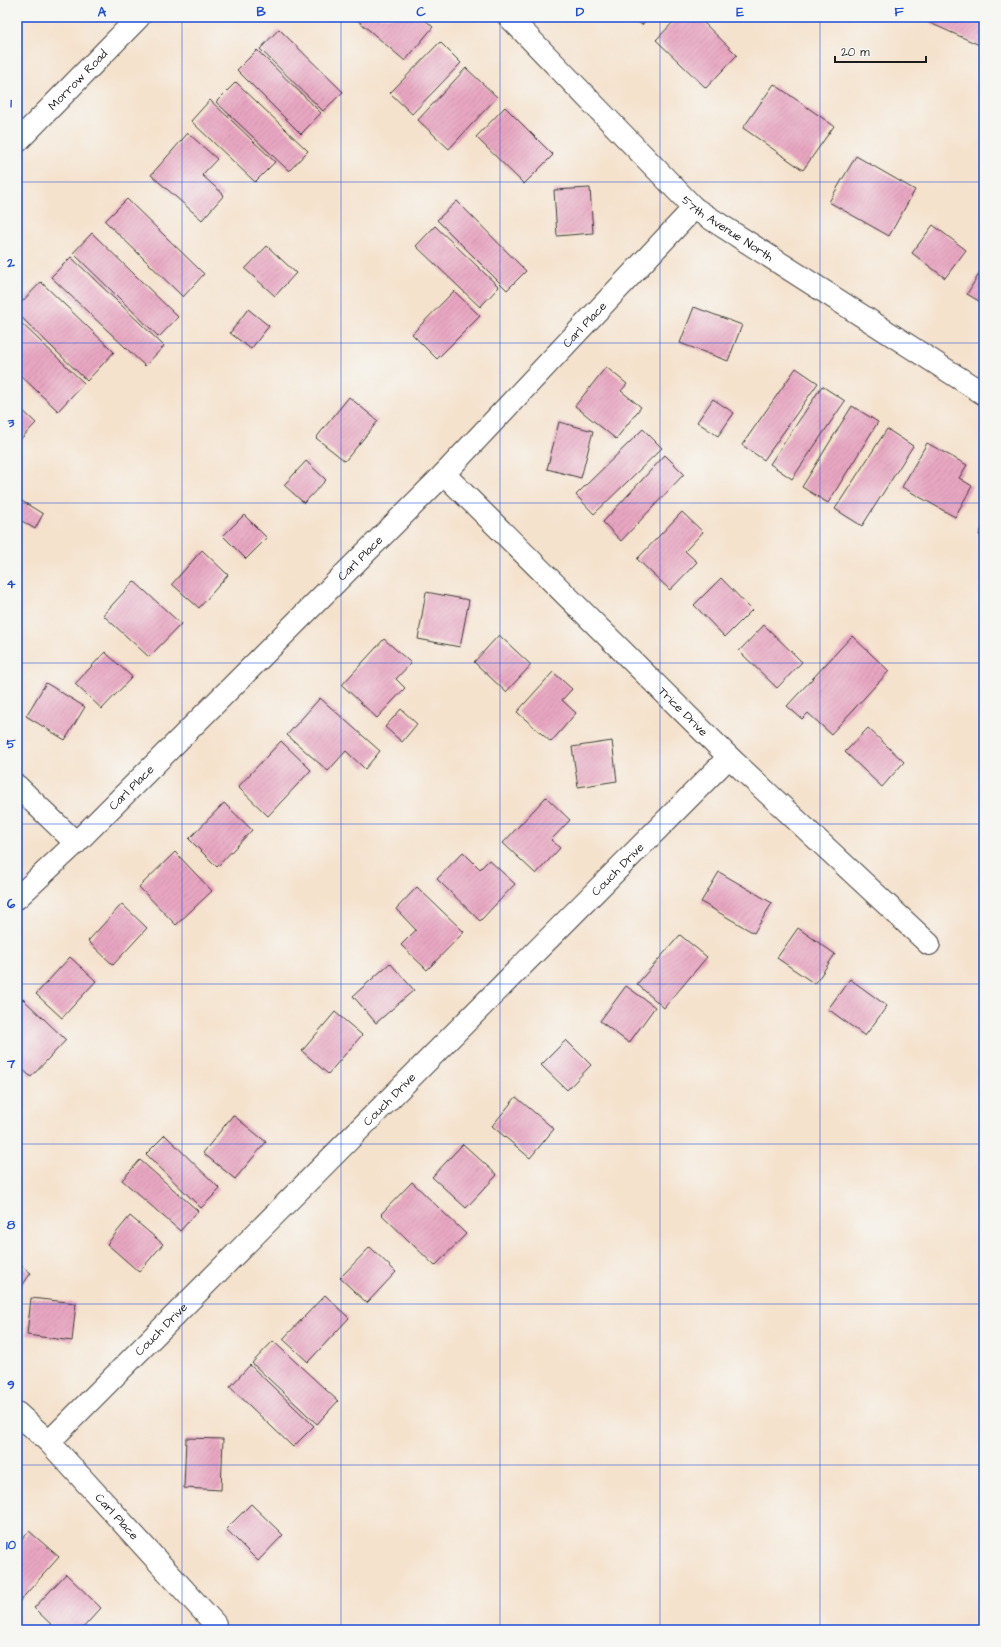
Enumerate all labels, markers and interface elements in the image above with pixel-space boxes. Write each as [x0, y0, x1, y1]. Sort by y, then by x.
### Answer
text: A [98, 3, 107, 21]
text: B [256, 3, 266, 21]
text: C [416, 3, 426, 21]
text: D [576, 3, 585, 21]
text: E [736, 3, 744, 21]
text: F [894, 3, 904, 21]
scale bar [835, 38, 926, 64]
text: 20 m [841, 44, 870, 61]
street label: Morrow Road [44, 46, 111, 114]
text: 1 [10, 94, 12, 112]
street label: 57th Avenue North [678, 192, 777, 265]
text: 2 [6, 254, 15, 272]
street label: Carl Place [559, 297, 611, 351]
text: 3 [7, 414, 15, 432]
street label: Carl Place [334, 531, 387, 585]
text: 4 [7, 575, 16, 593]
street label: Trice Drive [655, 683, 712, 740]
text: 5 [6, 735, 16, 753]
street label: Carl Place [105, 761, 158, 814]
street label: Couch Drive [587, 839, 648, 900]
text: 6 [7, 895, 16, 913]
text: 7 [6, 1055, 16, 1073]
street label: Couch Drive [359, 1069, 420, 1130]
text: 8 [7, 1216, 16, 1234]
street label: Couch Drive [131, 1298, 192, 1360]
text: 9 [7, 1376, 15, 1394]
street label: Carl Place [91, 1489, 143, 1544]
text: 10 [6, 1536, 17, 1554]

